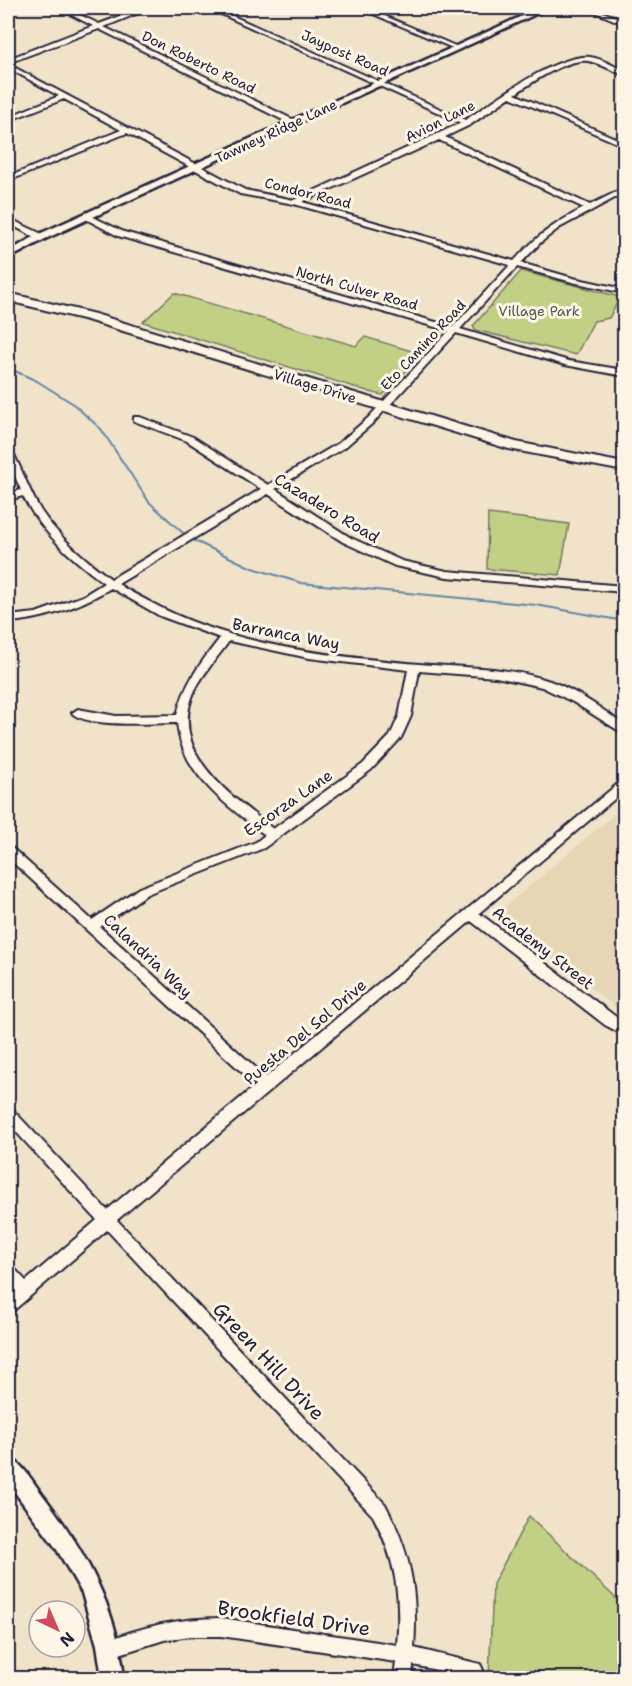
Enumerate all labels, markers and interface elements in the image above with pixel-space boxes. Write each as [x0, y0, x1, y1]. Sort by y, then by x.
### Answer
street label: Jaypost Road [299, 26, 392, 80]
street label: Don Roberto Road [139, 27, 259, 97]
street label: Tawney Ridge Lane [212, 95, 340, 167]
street label: Avion Lane [402, 96, 478, 146]
street label: Condor Road [263, 174, 353, 213]
street label: North Culver Road [294, 262, 420, 314]
street label: Eto Camino Road [376, 296, 470, 394]
park label: Village Park [498, 302, 580, 320]
street label: Village Drive [271, 365, 359, 407]
street label: Cazadero Road [270, 468, 384, 548]
street label: Barranca Way [230, 613, 342, 655]
street label: Escorza Lane [240, 765, 336, 841]
street label: Academy Street [488, 902, 598, 994]
street label: Calandria Way [99, 909, 197, 1003]
street label: Puesta Del Sol Drive [239, 974, 371, 1090]
street label: Green Hill Drive [207, 1296, 331, 1426]
street label: Brookfield Drive [216, 1594, 372, 1642]
north arrow [27, 1599, 87, 1659]
text: N [55, 1627, 79, 1651]

